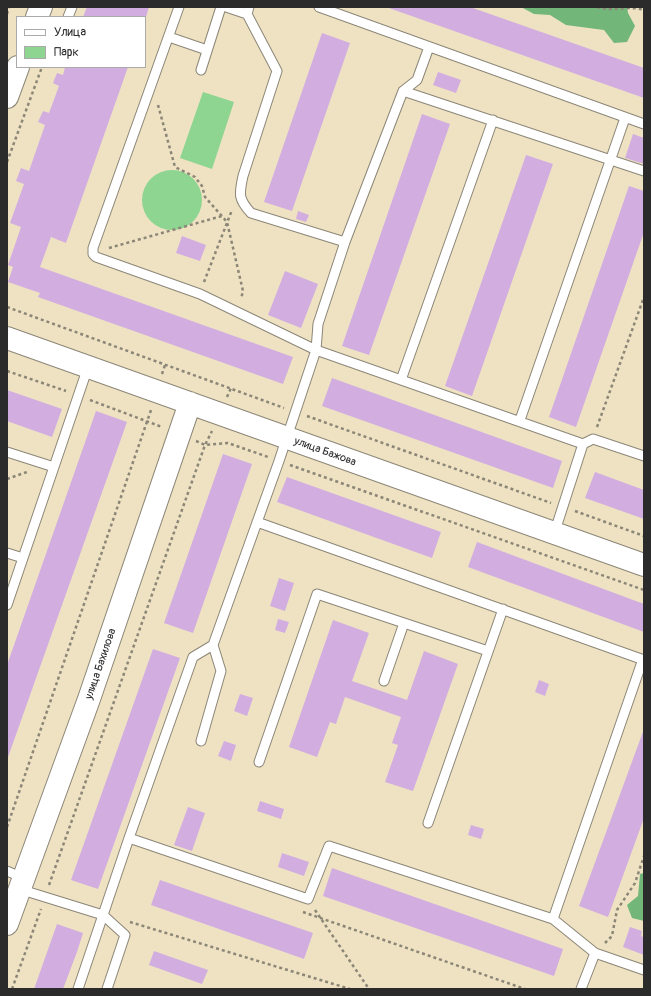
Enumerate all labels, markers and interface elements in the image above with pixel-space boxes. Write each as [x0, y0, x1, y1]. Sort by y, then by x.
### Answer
legend [16, 16, 146, 68]
text: Улица [54, 25, 86, 40]
text: Парк [54, 45, 79, 60]
street label: улица Бажова [292, 435, 358, 469]
street label: улица Бахилова [83, 627, 119, 701]

